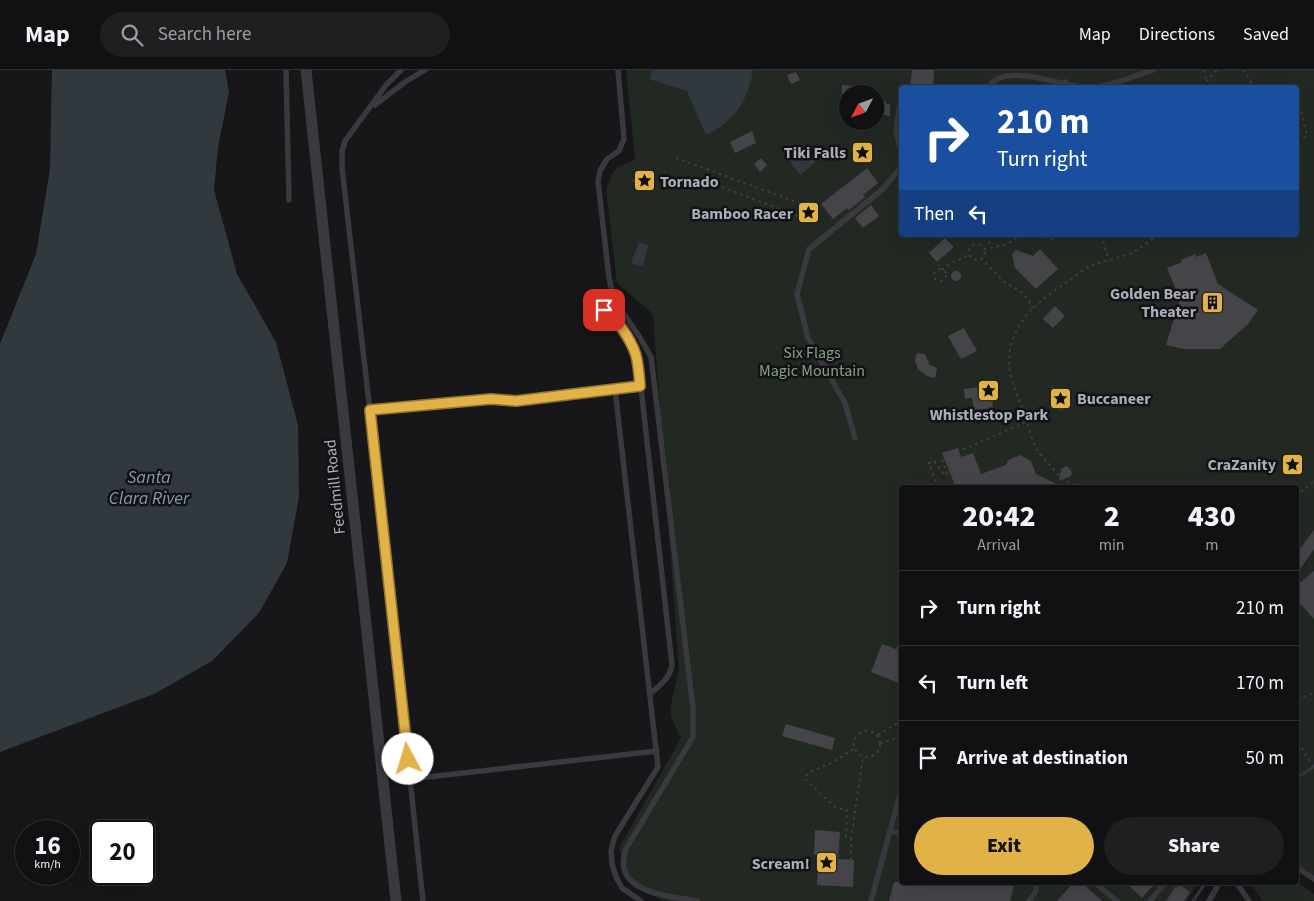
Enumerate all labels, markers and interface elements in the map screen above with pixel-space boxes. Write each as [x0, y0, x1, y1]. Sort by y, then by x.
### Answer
search box [100, 12, 450, 57]
text: Map [25, 17, 70, 52]
icon: search [118, 21, 146, 49]
text: Search here [158, 21, 251, 48]
text: Map [1079, 22, 1111, 47]
text: Directions [1139, 22, 1215, 47]
text: Saved [1243, 22, 1289, 47]
north arrow [839, 85, 884, 130]
map controls [839, 85, 884, 130]
text: 210 m [997, 97, 1089, 147]
icon: right [914, 105, 979, 170]
place icon: Tiki Falls [850, 140, 874, 164]
place label: Tiki Falls [784, 142, 846, 164]
text: Turn right [997, 143, 1087, 175]
place icon: Tornado [632, 169, 656, 193]
place label: Tornado [660, 171, 719, 193]
icon: left [964, 200, 992, 228]
place icon: Bamboo Racer [797, 201, 821, 225]
text: Then [914, 201, 954, 228]
place label: Bamboo Racer [691, 203, 794, 225]
place label: Golden Bear Theater [1110, 283, 1197, 323]
pin [583, 289, 625, 331]
building icon: Golden Bear Theater [1200, 290, 1224, 314]
icon: arrive [590, 296, 618, 324]
park label: Six Flags Magic Mountain [759, 342, 865, 382]
place icon: Whistlestop Park [977, 378, 1001, 402]
place icon: Buccaneer [1049, 386, 1073, 410]
place label: Buccaneer [1077, 388, 1151, 410]
place label: Whistlestop Park [930, 404, 1049, 426]
street label: Feedmill Road [319, 438, 351, 535]
place icon: CraZanity [1280, 452, 1304, 476]
place label: CraZanity [1207, 454, 1277, 476]
water label: Santa Clara River [109, 465, 190, 511]
text: 20:42 [962, 495, 1036, 538]
text: 2 [1104, 495, 1120, 538]
text: 430 [1188, 495, 1236, 538]
text: Arrival [977, 534, 1020, 556]
text: min [1099, 534, 1125, 556]
text: m [1205, 534, 1218, 556]
icon: right [914, 594, 942, 622]
text: Turn right [957, 595, 1041, 622]
text: 210 m [1236, 595, 1284, 622]
icon: left [914, 669, 942, 697]
text: Turn left [957, 670, 1028, 697]
text: 170 m [1236, 670, 1284, 697]
position arrow [381, 732, 433, 784]
icon: arrive [914, 744, 942, 772]
text: Arrive at destination [957, 745, 1128, 772]
text: 50 m [1246, 745, 1284, 772]
button: Exit [914, 817, 1094, 875]
button: Share [1104, 817, 1284, 875]
speed limit sign: 20 [90, 820, 155, 885]
text: 16 [34, 828, 61, 864]
place icon: Scream! [814, 851, 838, 875]
place label: Scream! [752, 853, 810, 875]
text: km/h [34, 856, 61, 873]

